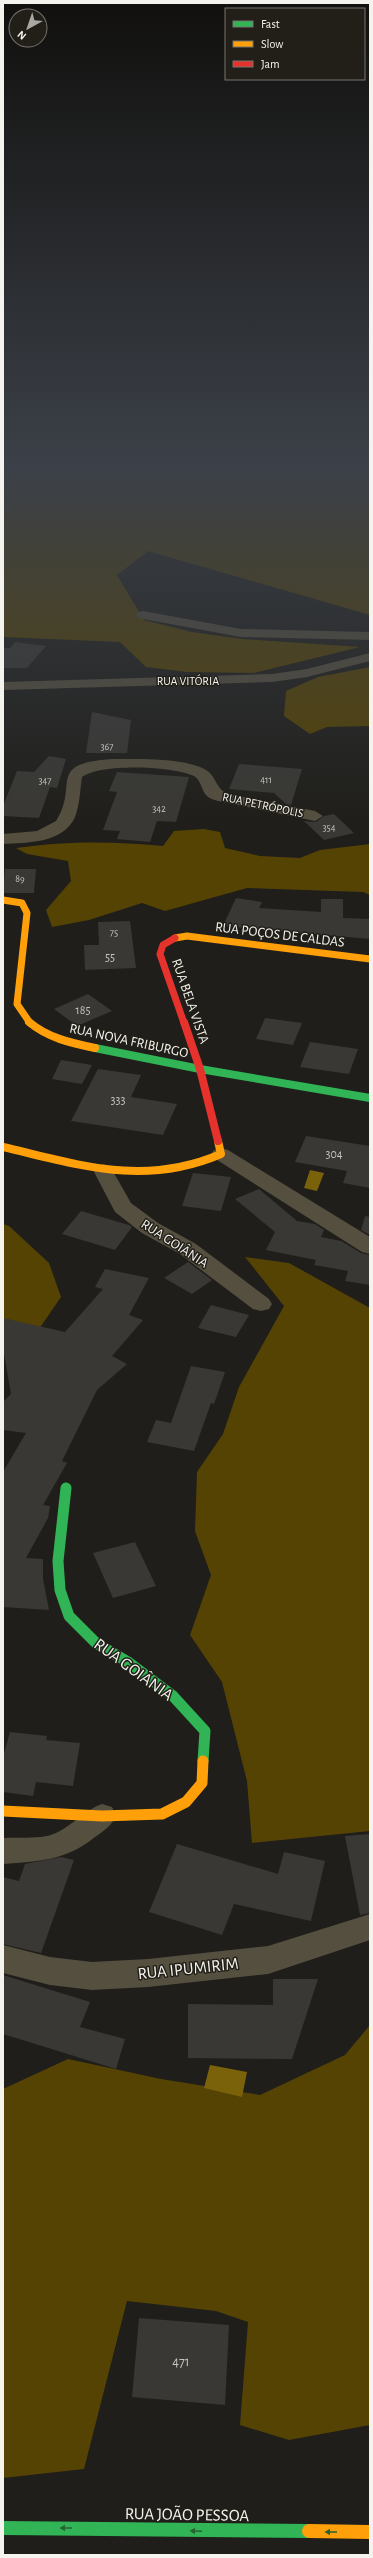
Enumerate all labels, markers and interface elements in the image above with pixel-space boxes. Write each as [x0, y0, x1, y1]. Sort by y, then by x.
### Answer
north arrow [8, 8, 48, 48]
legend [225, 8, 365, 80]
text: Fast [261, 18, 280, 30]
text: N [15, 29, 28, 42]
text: Slow [261, 38, 283, 50]
text: Jam [261, 58, 280, 70]
street label: RUA VITÓRIA [157, 674, 219, 687]
house number: 367 [101, 742, 114, 752]
house number: 411 [260, 775, 272, 785]
house number: 347 [38, 776, 52, 786]
street label: RUA PETRÓPOLIS [221, 790, 305, 820]
house number: 342 [152, 804, 166, 814]
house number: 354 [322, 823, 336, 833]
house number: 89 [15, 874, 25, 884]
street label: RUA POÇOS DE CALDAS [214, 920, 346, 950]
house number: 75 [110, 928, 118, 938]
house number: 55 [105, 951, 115, 963]
street label: RUA BELA VISTA [169, 957, 211, 1046]
house number: 185 [76, 1004, 90, 1016]
street label: RUA NOVA FRIBURGO [68, 1022, 190, 1060]
house number: 333 [111, 1094, 125, 1106]
house number: 304 [325, 1148, 343, 1160]
street label: RUA GOIÂNIA [138, 1215, 212, 1271]
street label: RUA GOIÂNIA [91, 1634, 177, 1704]
street label: RUA IPUMIRIM [137, 1955, 239, 1982]
house number: 471 [172, 2355, 190, 2369]
street label: RUA JOÃO PESSOA [125, 2504, 249, 2524]
one-way arrow [59, 2525, 72, 2531]
one-way arrow [190, 2527, 202, 2534]
one-way arrow [324, 2529, 337, 2535]

